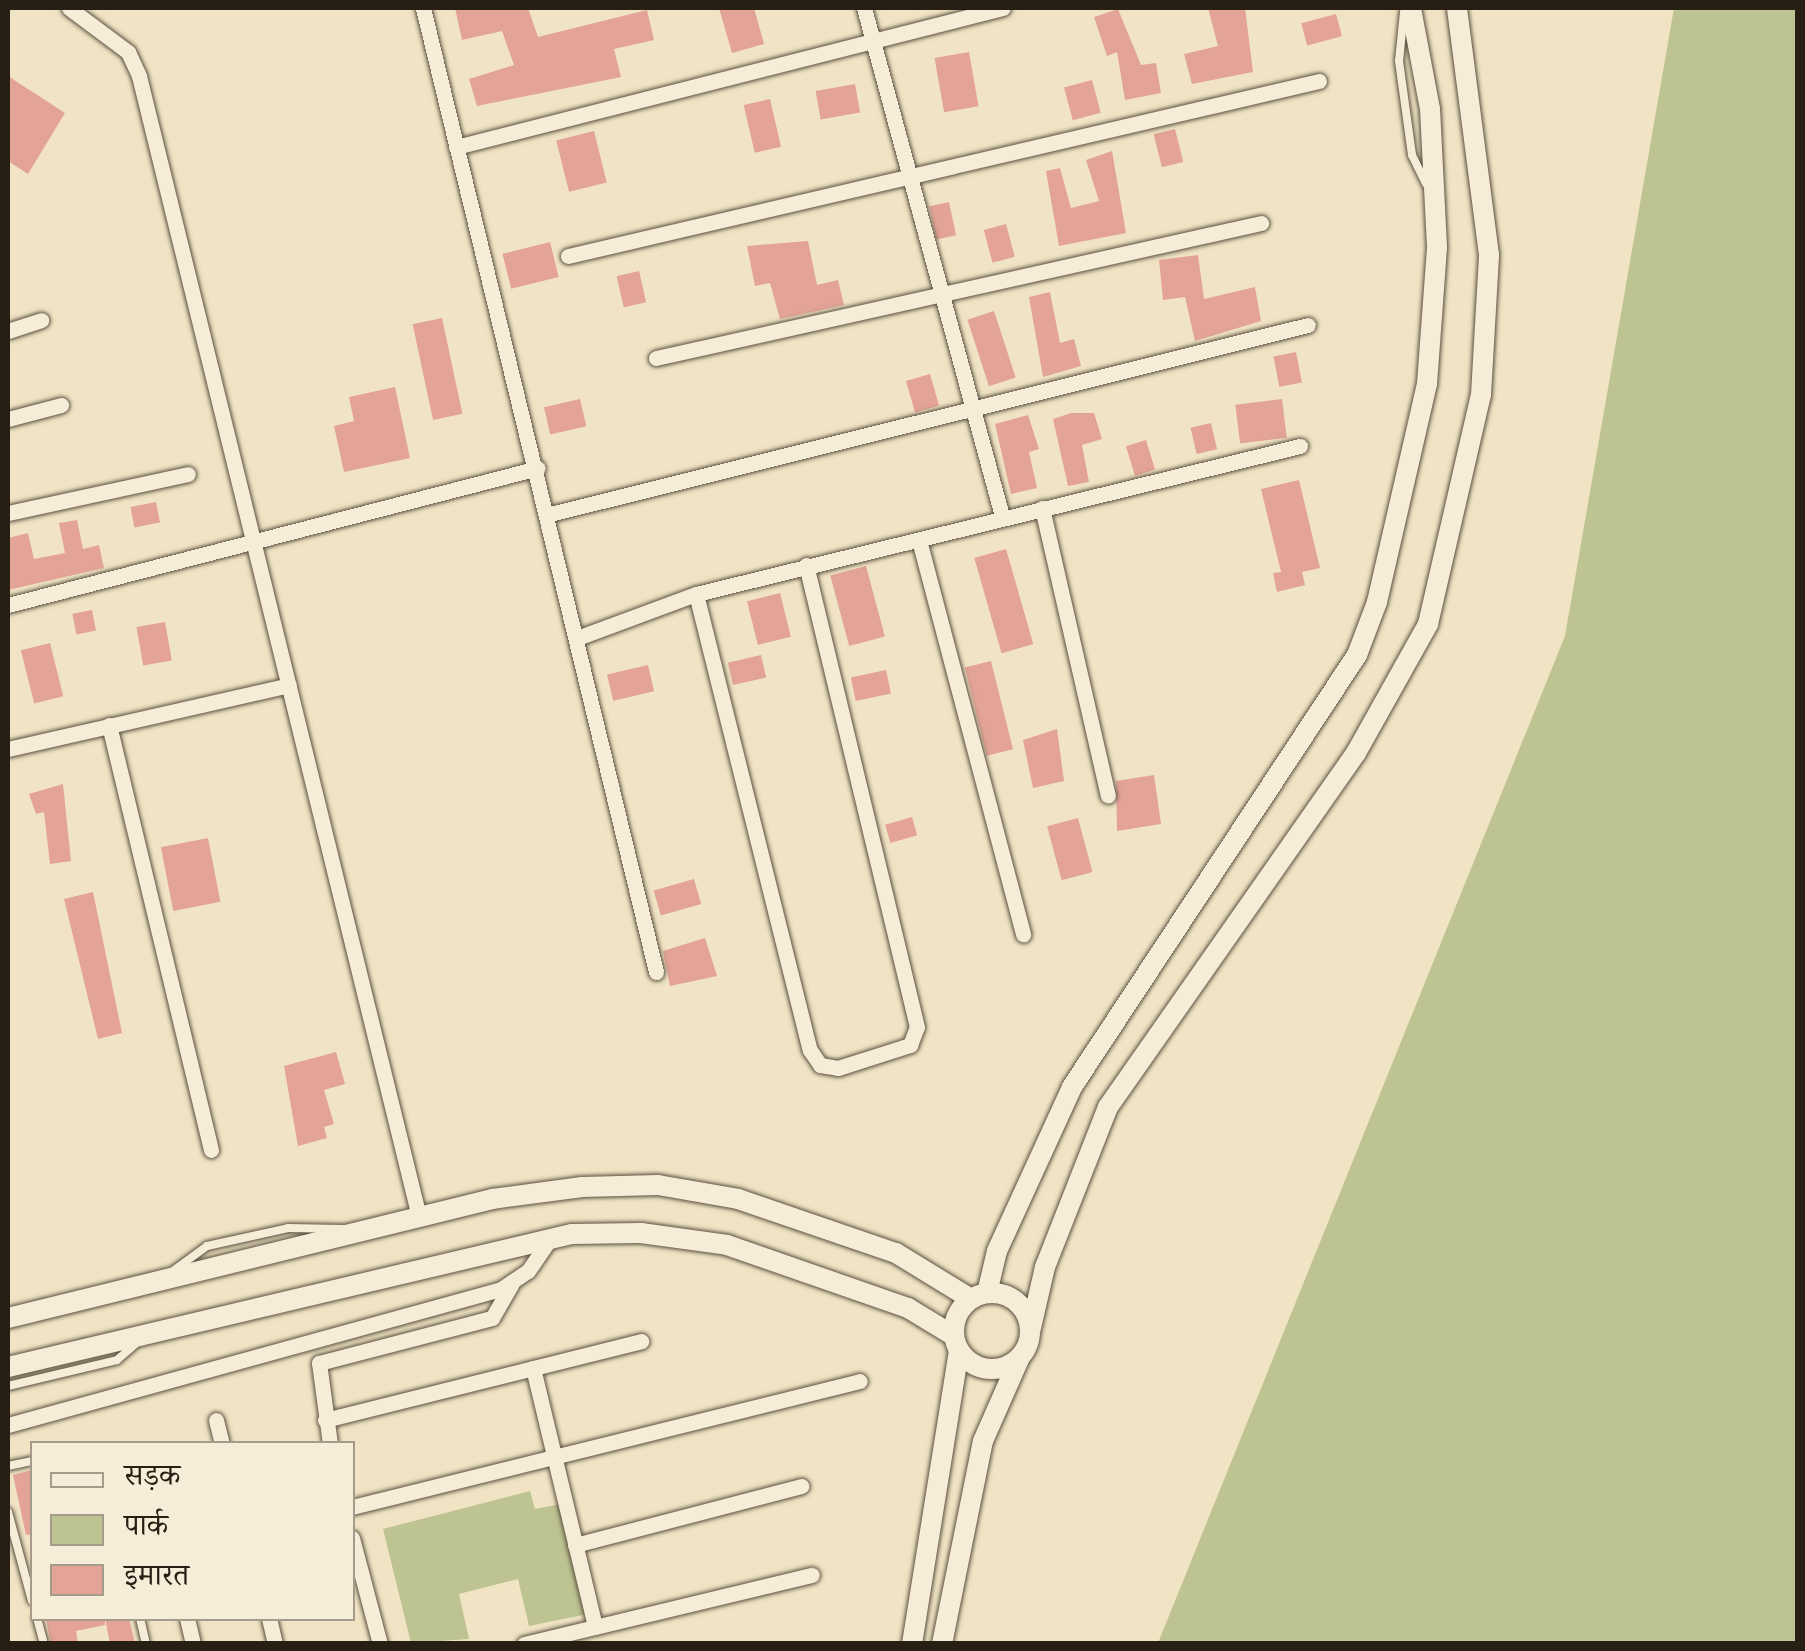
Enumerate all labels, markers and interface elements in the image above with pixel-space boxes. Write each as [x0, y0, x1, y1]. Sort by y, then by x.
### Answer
legend [30, 1441, 355, 1621]
text: सड़क [124, 1456, 180, 1499]
text: पार्क [124, 1506, 168, 1549]
text: इमारत [124, 1556, 189, 1599]

